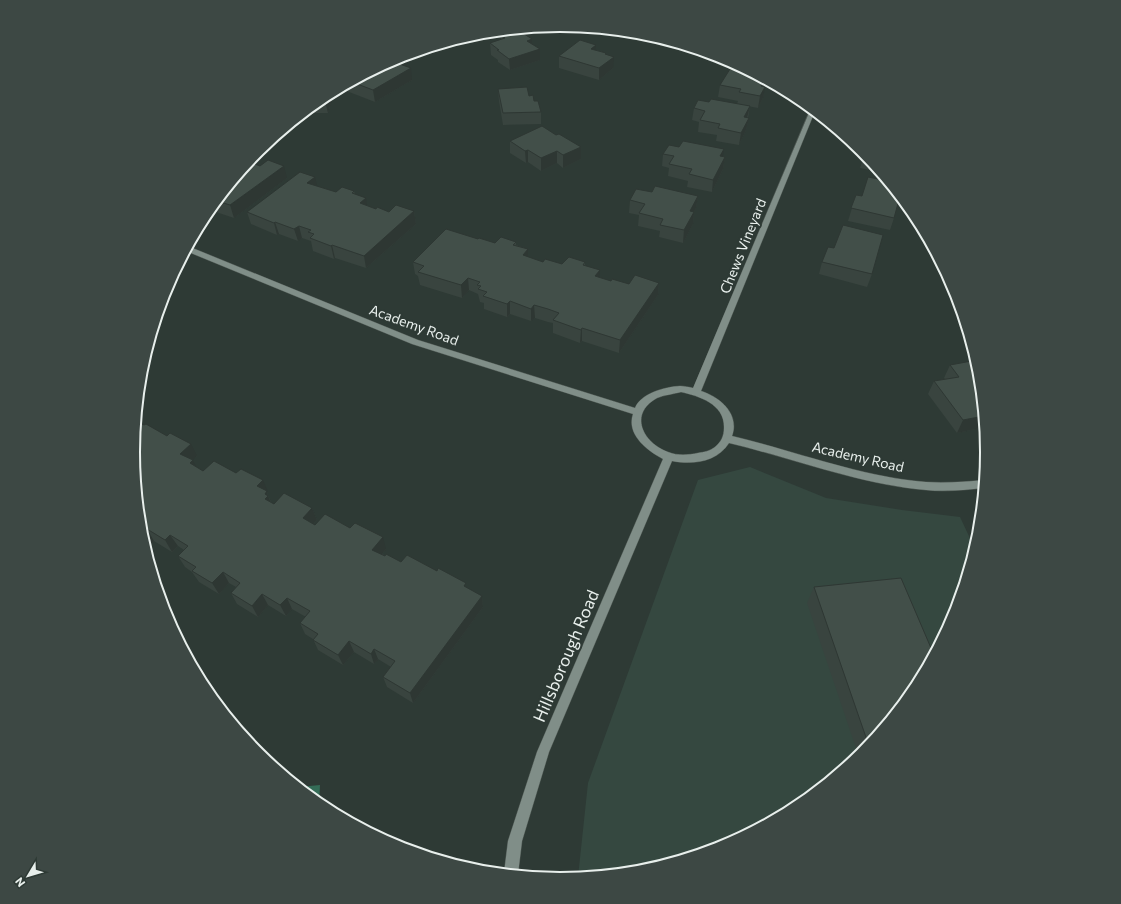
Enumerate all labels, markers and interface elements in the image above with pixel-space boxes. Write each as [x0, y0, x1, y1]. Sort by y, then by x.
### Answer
street label: Chews Vineyard [716, 196, 769, 296]
street label: Academy Road [367, 301, 461, 349]
street label: Academy Road [811, 438, 906, 475]
street label: Hillsborough Road [528, 586, 603, 725]
north arrow [8, 856, 48, 896]
text: N [12, 875, 27, 890]

